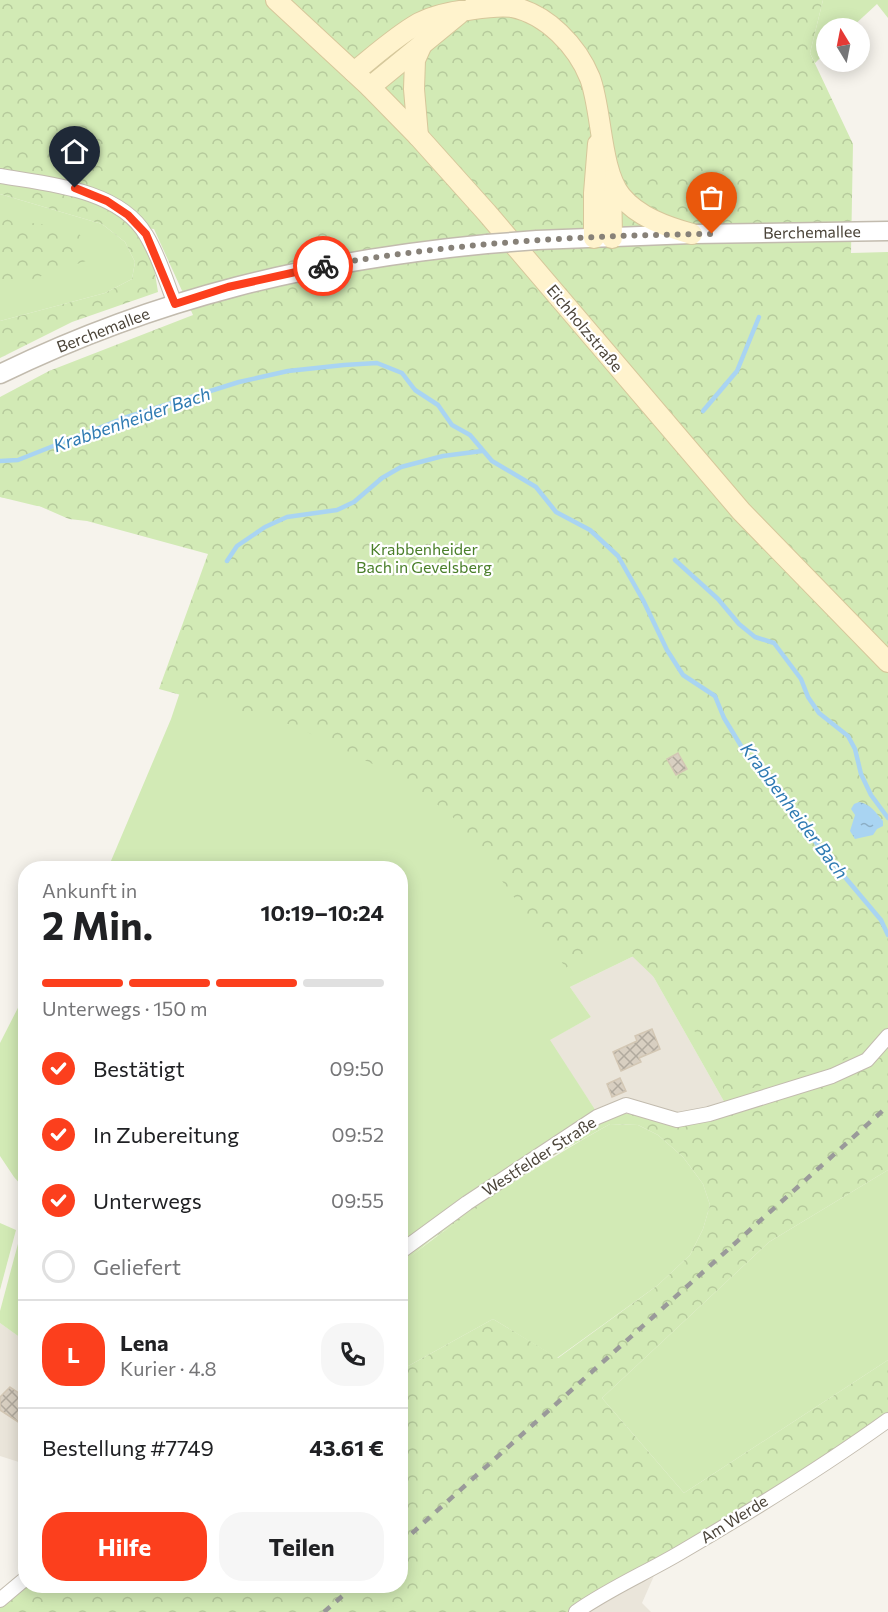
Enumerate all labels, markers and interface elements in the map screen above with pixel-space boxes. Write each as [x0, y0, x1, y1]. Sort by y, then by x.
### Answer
north arrow [816, 18, 870, 72]
map controls [816, 18, 870, 72]
pin [49, 126, 100, 188]
icon: home [58, 135, 91, 168]
pin [686, 172, 737, 234]
icon: bag [695, 181, 728, 214]
street label: Berchemallee [763, 221, 861, 242]
courier [293, 236, 353, 296]
icon: bike [307, 250, 340, 283]
street label: Eichholzstraße [543, 280, 627, 375]
street label: Berchemallee [54, 303, 152, 356]
water label: Krabbenheider Bach [50, 382, 213, 456]
park label: Krabbenheider Bach in Gevelsberg [356, 539, 492, 576]
water label: Krabbenheider Bach [736, 738, 853, 883]
text: Ankunft in [42, 878, 137, 902]
text: 10:19–10:24 [260, 899, 384, 926]
text: 2 Min. [42, 900, 153, 948]
text: Unterwegs · 150 m [42, 996, 208, 1020]
icon: check [42, 1052, 75, 1085]
text: Bestätigt [93, 1055, 185, 1082]
text: 09:50 [330, 1056, 384, 1080]
street label: Westfelder Straße [478, 1112, 599, 1199]
icon: check [42, 1118, 75, 1151]
text: In Zubereitung [93, 1121, 239, 1148]
text: 09:52 [332, 1122, 384, 1146]
icon: check [42, 1184, 75, 1217]
text: Unterwegs [93, 1187, 202, 1214]
text: 09:55 [331, 1188, 384, 1212]
text: Geliefert [93, 1253, 181, 1280]
button: phone [321, 1323, 384, 1386]
text: Lena [120, 1329, 169, 1356]
text: L [67, 1341, 80, 1368]
text: Kurier · 4.8 [120, 1356, 217, 1380]
text: Bestellung #7749 [42, 1434, 214, 1461]
text: 43.61 € [309, 1434, 384, 1461]
street label: Am Werde [697, 1491, 771, 1547]
button: Hilfe [42, 1512, 207, 1581]
button: Teilen [219, 1512, 384, 1581]

